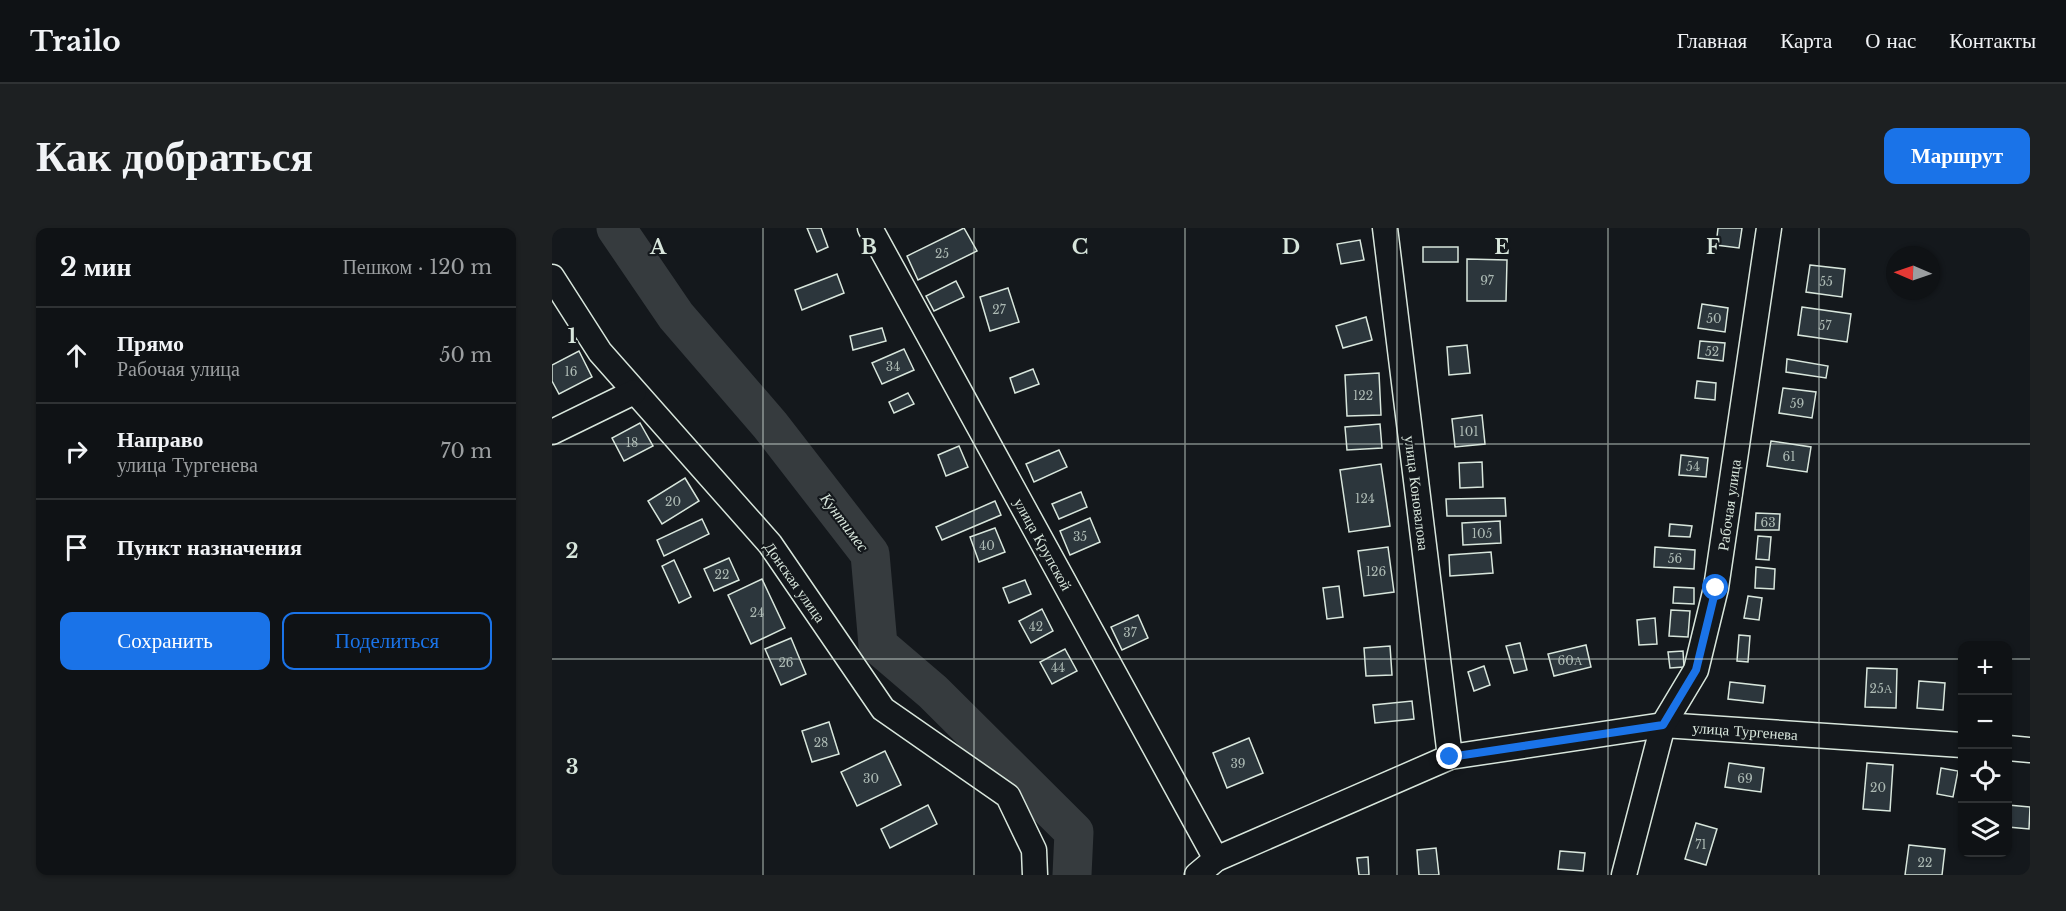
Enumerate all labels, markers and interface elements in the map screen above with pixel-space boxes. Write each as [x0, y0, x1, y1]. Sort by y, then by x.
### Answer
text: Trailo [30, 24, 121, 59]
text: Главная [1677, 28, 1747, 54]
text: Карта [1780, 28, 1832, 54]
text: О нас [1865, 28, 1916, 54]
text: Контакты [1949, 28, 2036, 54]
button: Маршрут [1884, 128, 2030, 184]
text: Как добраться [36, 130, 313, 182]
text: A [649, 235, 667, 259]
text: B [861, 235, 877, 259]
text: C [1072, 235, 1088, 259]
text: D [1282, 235, 1300, 259]
text: E [1494, 235, 1510, 259]
text: F [1706, 235, 1720, 259]
house number: 25 [935, 246, 949, 261]
north arrow [1886, 246, 1940, 300]
text: 2 мин [60, 251, 132, 283]
text: Пешком · 120 m [342, 255, 492, 279]
house number: 97 [1480, 273, 1495, 288]
house number: 55 [1819, 274, 1833, 289]
house number: 27 [992, 302, 1007, 317]
house number: 50 [1706, 311, 1722, 326]
house number: 57 [1819, 318, 1832, 333]
text: 1 [568, 324, 577, 348]
text: Прямо [117, 330, 184, 357]
icon: ahead [60, 339, 93, 372]
text: 50 m [439, 343, 492, 367]
house number: 52 [1705, 344, 1719, 359]
text: Рабочая улица [117, 357, 240, 381]
house number: 34 [886, 359, 900, 374]
house number: 16 [564, 364, 578, 379]
house number: 122 [1353, 388, 1373, 403]
house number: 59 [1790, 396, 1804, 411]
house number: 101 [1459, 424, 1479, 439]
text: Направо [117, 426, 203, 453]
street label: улица Коновалова [1401, 434, 1434, 552]
icon: right [60, 435, 93, 468]
house number: 18 [626, 435, 638, 450]
text: 70 m [440, 439, 492, 463]
house number: 61 [1782, 449, 1796, 464]
text: улица Тургенева [117, 453, 258, 477]
street label: Рабочая улица [1713, 458, 1745, 552]
house number: 54 [1686, 459, 1700, 474]
water label: Кунтимес [816, 488, 874, 555]
house number: 124 [1355, 491, 1375, 506]
house number: 20 [665, 494, 681, 509]
street label: улица Крупской [1010, 494, 1076, 594]
house number: 63 [1760, 515, 1776, 530]
house number: 105 [1472, 526, 1493, 541]
house number: 35 [1073, 529, 1087, 544]
icon: arrive [60, 531, 93, 564]
text: Пункт назначения [117, 534, 302, 561]
street label: Донская улица [760, 538, 830, 626]
house number: 40 [979, 538, 995, 553]
text: 2 [565, 539, 579, 563]
house number: 56 [1668, 551, 1683, 566]
house number: 126 [1366, 564, 1387, 579]
house number: 22 [715, 567, 729, 582]
route start [1702, 574, 1728, 600]
house number: 24 [750, 605, 764, 620]
button: Сохранить [60, 612, 270, 670]
button: Поделиться [282, 612, 492, 670]
house number: 42 [1029, 619, 1043, 634]
house number: 37 [1123, 625, 1138, 640]
map controls [1958, 641, 2012, 857]
button: + [1958, 641, 2012, 695]
house number: 60А [1558, 653, 1583, 668]
house number: 26 [778, 655, 794, 670]
house number: 44 [1051, 660, 1065, 675]
house number: 25А [1870, 681, 1893, 696]
button: − [1958, 695, 2012, 749]
street label: улица Тургенева [1692, 718, 1799, 744]
house number: 28 [814, 735, 828, 750]
route end [1436, 743, 1462, 769]
button: locate [1958, 749, 2012, 803]
text: 3 [566, 755, 578, 779]
house number: 39 [1230, 756, 1246, 771]
house number: 30 [863, 771, 879, 786]
house number: 69 [1737, 771, 1753, 786]
house number: 20 [1870, 780, 1886, 795]
button: layers [1958, 803, 2012, 857]
house number: 71 [1695, 837, 1707, 852]
house number: 22 [1918, 855, 1932, 870]

